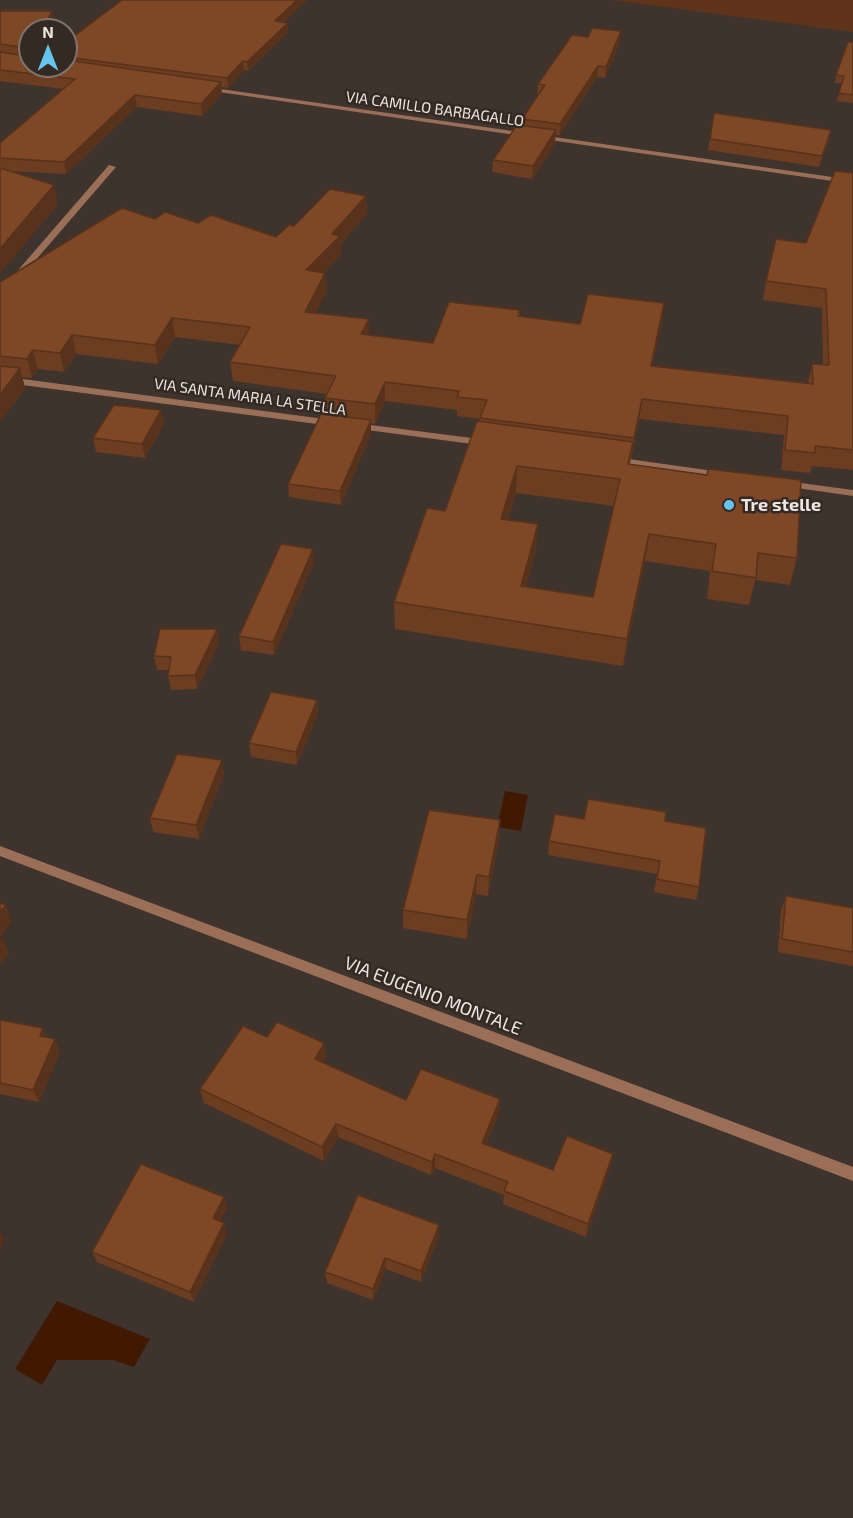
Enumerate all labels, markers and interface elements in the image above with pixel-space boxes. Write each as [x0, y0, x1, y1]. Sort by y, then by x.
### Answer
north arrow [18, 18, 78, 78]
text: N [42, 22, 54, 41]
street label: VIA CAMILLO BARBAGALLO [345, 88, 525, 130]
street label: VIA SANTA MARIA LA STELLA [153, 375, 347, 419]
place label: Tre stelle [741, 494, 821, 516]
marker: Tre stelle [722, 498, 736, 512]
street label: VIA EUGENIO MONTALE [341, 952, 525, 1040]

